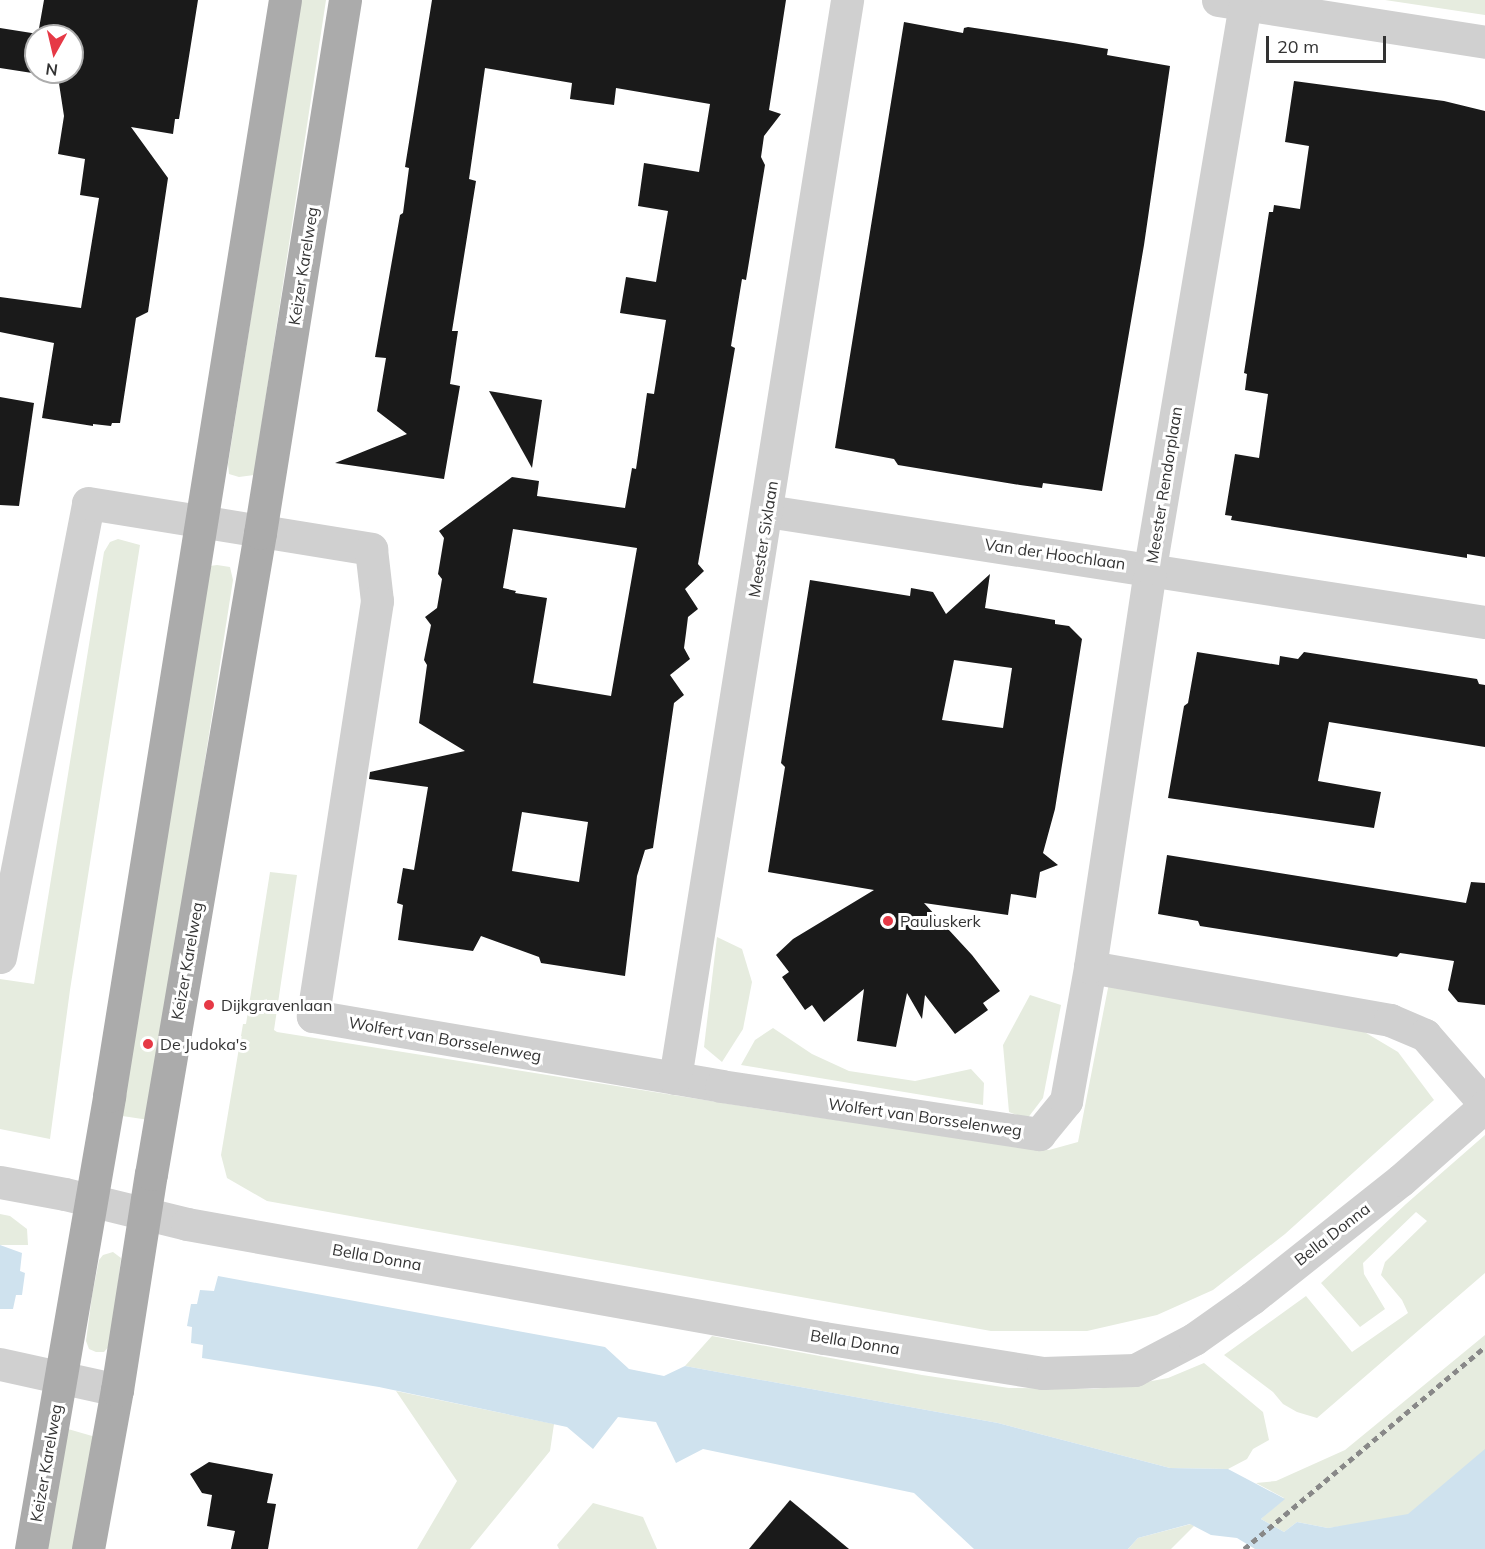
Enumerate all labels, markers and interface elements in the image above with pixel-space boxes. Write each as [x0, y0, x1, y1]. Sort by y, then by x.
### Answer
north arrow [24, 24, 84, 84]
scale bar [1269, 24, 1389, 62]
text: 20 m [1277, 35, 1319, 58]
text: N [44, 59, 59, 81]
street label: Keizer Karelweg [284, 206, 322, 326]
street label: Meester Rendorplaan [1142, 405, 1186, 565]
street label: Meester Sixlaan [744, 479, 782, 599]
street label: Van der Hoochlaan [983, 535, 1127, 573]
street label: Keizer Karelweg [167, 901, 207, 1021]
place label: Pauluskerk [900, 911, 981, 931]
marker: Pauluskerk [881, 914, 895, 928]
place label: Dijkgravenlaan [221, 995, 332, 1015]
marker: Dijkgravenlaan [202, 998, 216, 1012]
street label: Wolfert van Borsselenweg [347, 1013, 543, 1065]
place label: De Judoka's [160, 1034, 247, 1054]
marker: De Judoka's [141, 1037, 155, 1051]
street label: Wolfert van Borsselenweg [827, 1094, 1023, 1140]
street label: Bella Donna [1290, 1199, 1374, 1269]
street label: Bella Donna [331, 1240, 423, 1274]
street label: Bella Donna [809, 1325, 901, 1359]
street label: Keizer Karelweg [26, 1403, 66, 1523]

